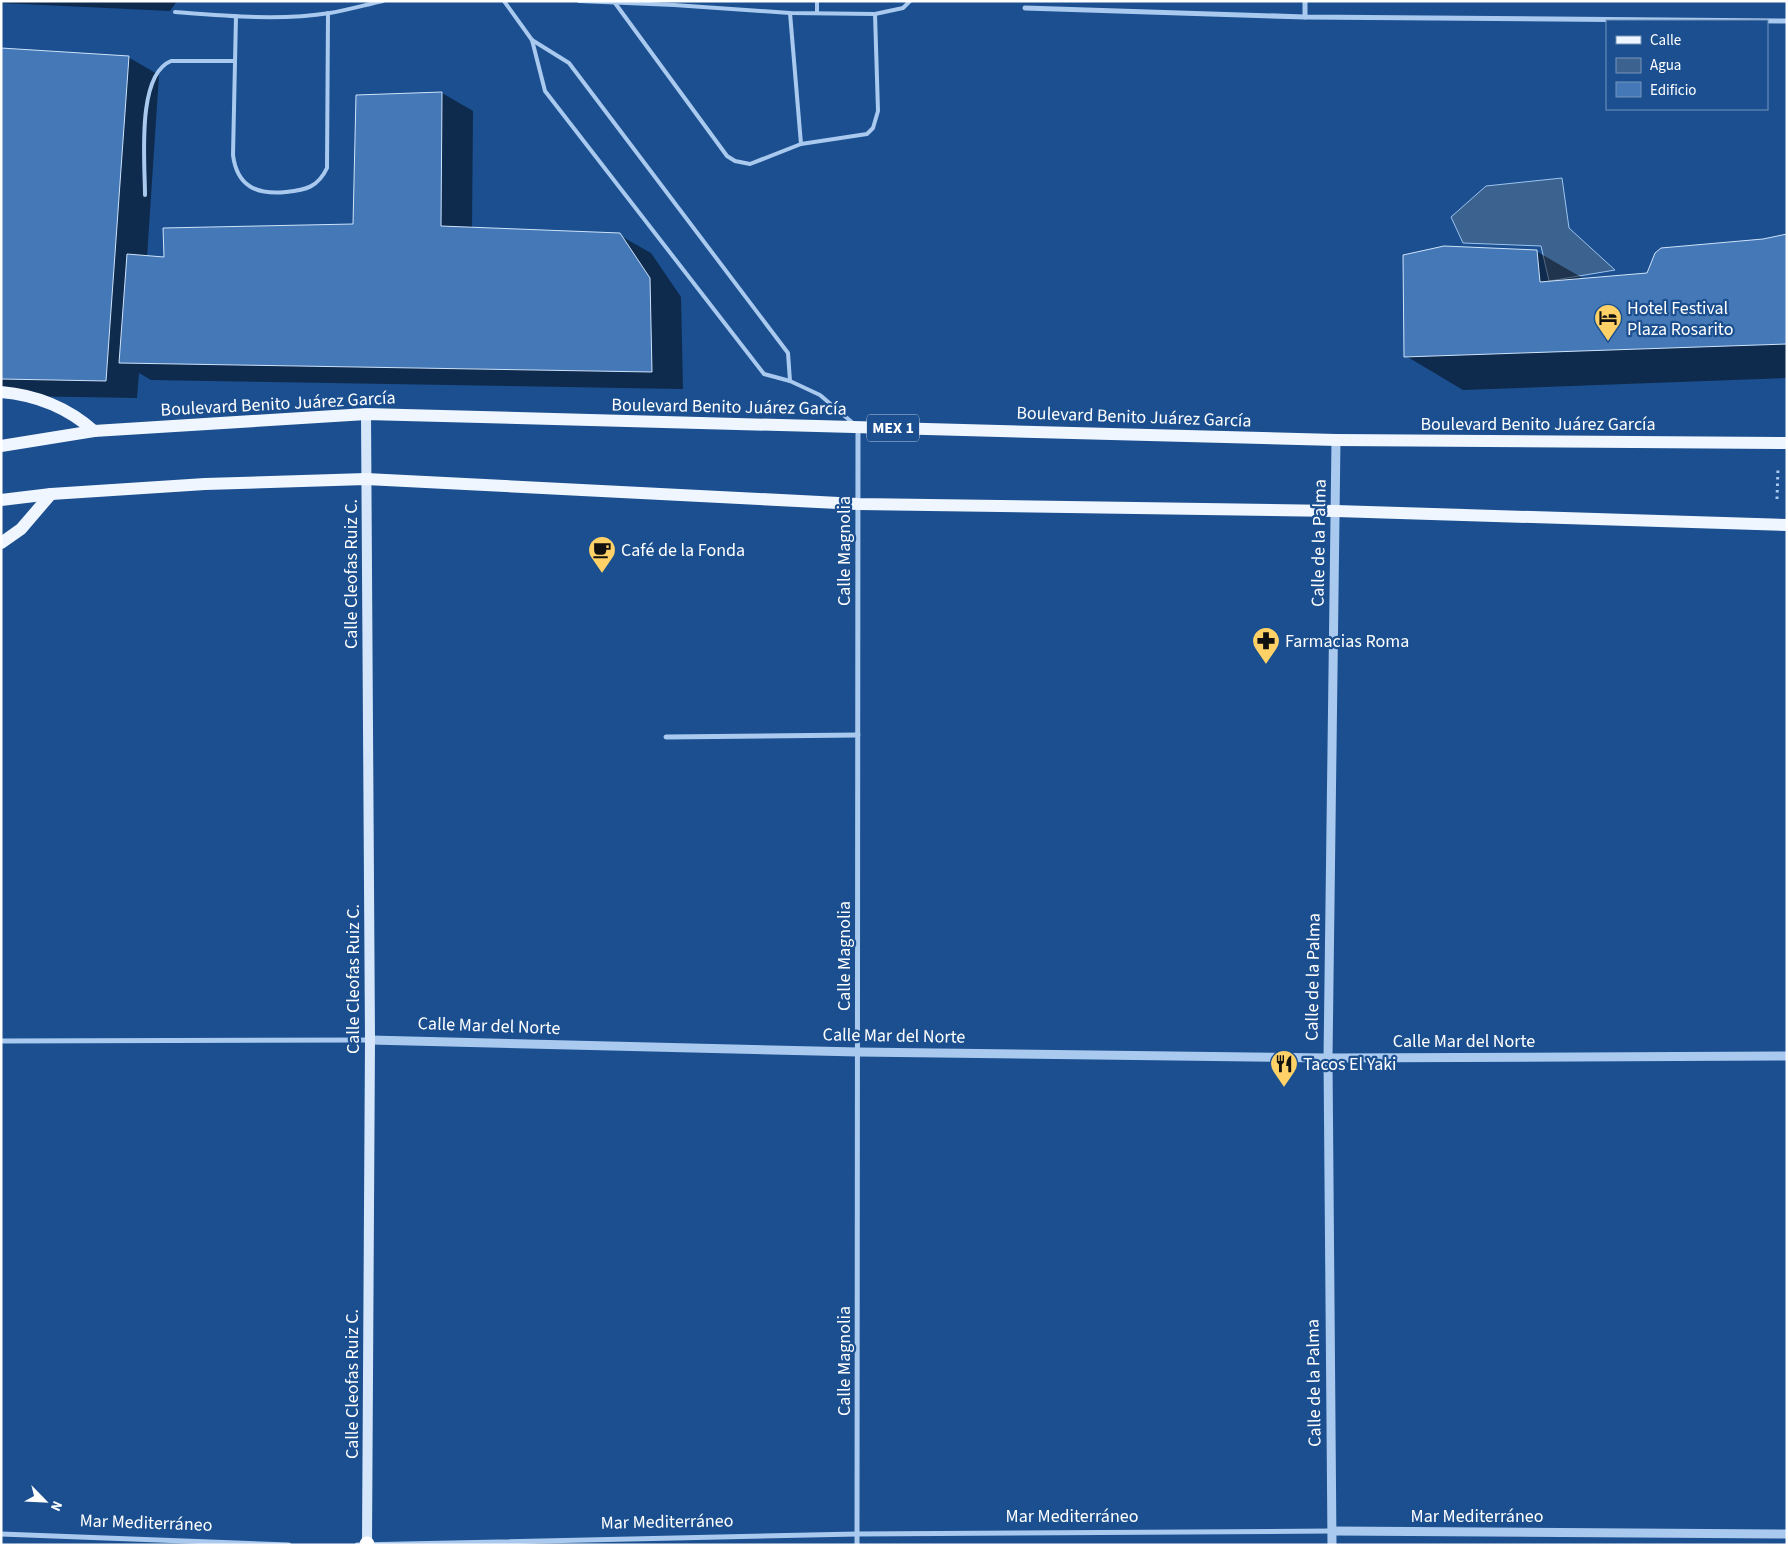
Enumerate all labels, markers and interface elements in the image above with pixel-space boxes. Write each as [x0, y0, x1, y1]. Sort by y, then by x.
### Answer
legend [1606, 20, 1768, 110]
text: Calle [1650, 30, 1681, 51]
text: Agua [1650, 55, 1681, 76]
text: Edificio [1650, 80, 1697, 101]
place label: Hotel Festival Plaza Rosarito [1627, 296, 1733, 342]
hotel icon: Hotel Festival Plaza Rosarito [1593, 303, 1623, 342]
street label: Boulevard Benito Juárez García [160, 385, 396, 423]
street label: Boulevard Benito Juárez García [611, 392, 847, 422]
street label: Boulevard Benito Juárez García [1016, 400, 1252, 434]
street label: Boulevard Benito Juárez García [1420, 412, 1656, 437]
road number: MEX 1 [867, 414, 919, 442]
street label: Calle de la Palma [1305, 479, 1333, 607]
street label: Calle Magnolia [832, 496, 857, 606]
street label: Calle Cleofas Ruiz C. [339, 499, 364, 649]
cafe icon: Café de la Fonda [587, 535, 617, 574]
place label: Café de la Fonda [621, 538, 745, 563]
pharmacy icon: Farmacias Roma [1251, 626, 1281, 665]
place label: Farmacias Roma [1285, 629, 1409, 654]
street label: Calle Magnolia [832, 901, 857, 1011]
street label: Calle Cleofas Ruiz C. [341, 904, 366, 1054]
street label: Calle de la Palma [1299, 913, 1327, 1041]
street label: Calle Mar del Norte [417, 1011, 561, 1041]
street label: Calle Mar del Norte [822, 1022, 966, 1050]
street label: Calle Mar del Norte [1393, 1029, 1535, 1054]
restaurant icon: Tacos El Yaki [1269, 1049, 1299, 1088]
place label: Tacos El Yaki [1303, 1052, 1397, 1077]
street label: Calle Magnolia [832, 1306, 857, 1416]
street label: Calle Cleofas Ruiz C. [340, 1309, 365, 1459]
street label: Calle de la Palma [1300, 1319, 1328, 1447]
north arrow [20, 1476, 70, 1526]
text: N [45, 1498, 67, 1514]
street label: Mar Mediterráneo [1006, 1504, 1138, 1529]
street label: Mar Mediterráneo [1411, 1504, 1543, 1529]
street label: Mar Mediterráneo [79, 1508, 213, 1538]
street label: Mar Mediterráneo [600, 1508, 734, 1536]

